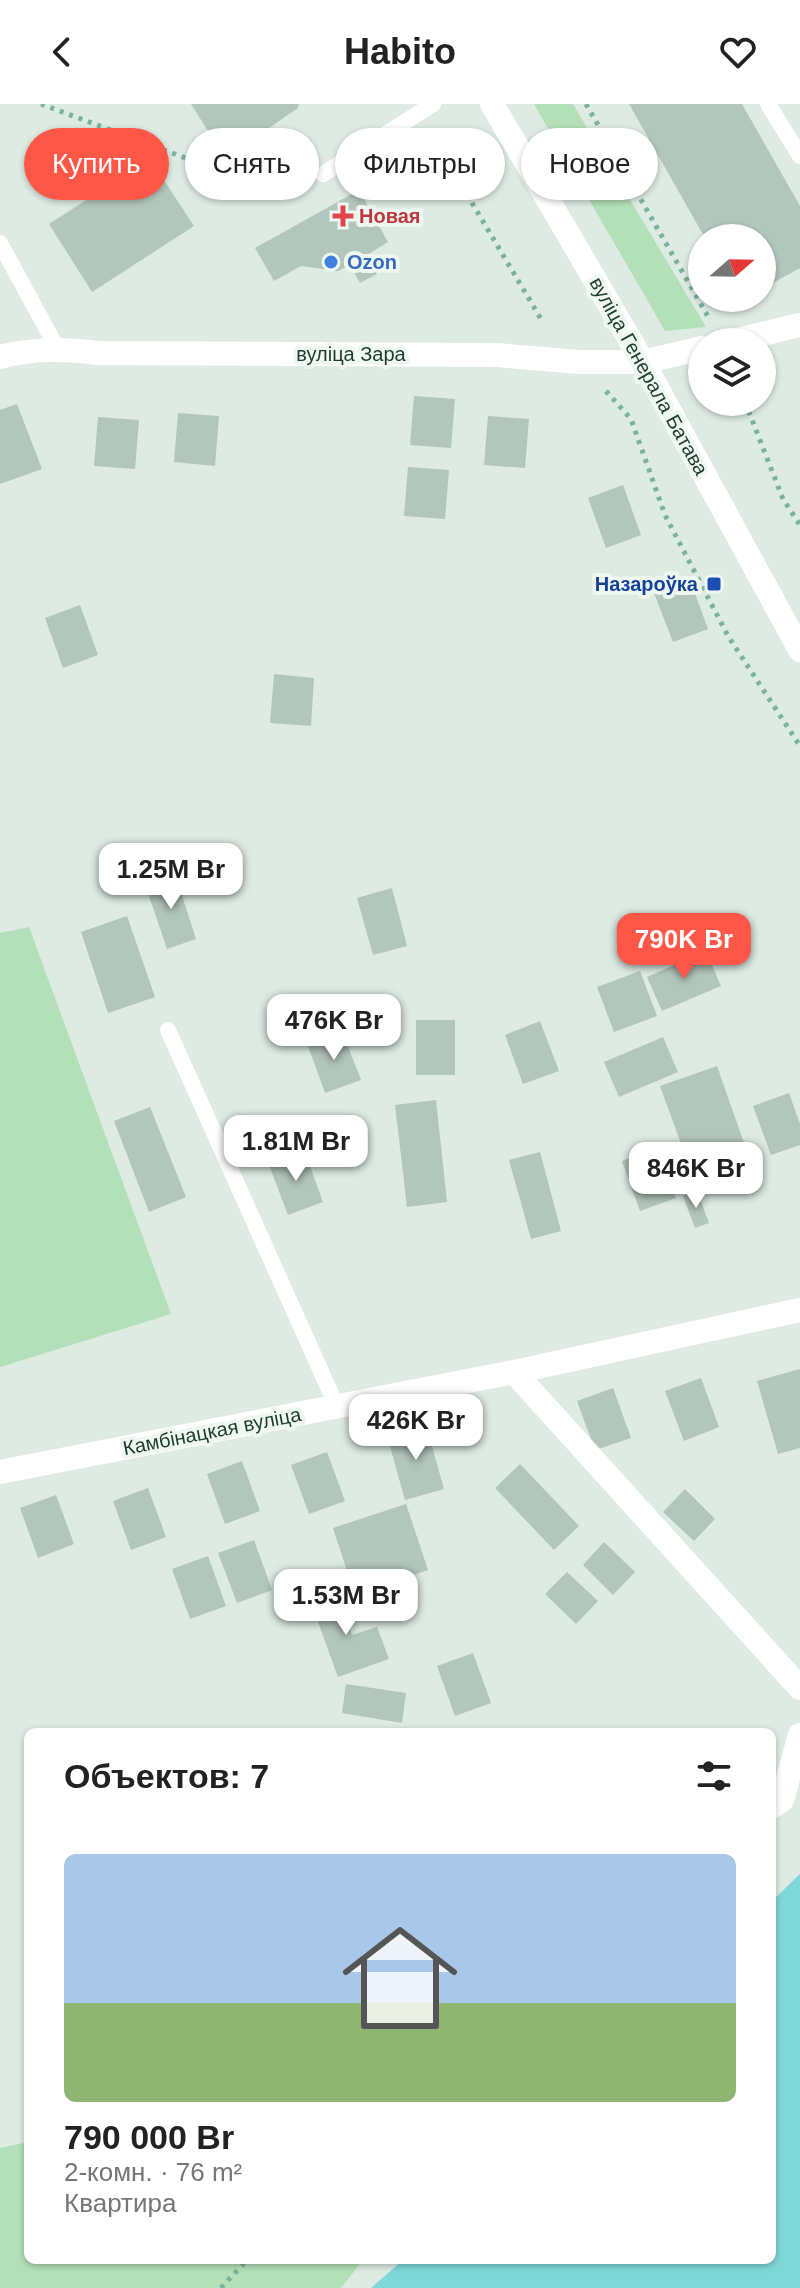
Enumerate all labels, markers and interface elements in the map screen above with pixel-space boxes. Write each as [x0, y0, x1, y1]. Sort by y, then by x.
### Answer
icon: back [40, 30, 84, 74]
icon: heart [716, 30, 760, 74]
text: Habito [344, 31, 456, 72]
chip: Купить [24, 128, 169, 200]
chip: Снять [185, 128, 319, 200]
chip: Фильтры [335, 128, 505, 200]
chip: Новое [521, 128, 658, 200]
place label: Новая [359, 205, 420, 227]
marker: Новая [334, 207, 352, 225]
north arrow [688, 224, 776, 312]
map controls [688, 224, 776, 416]
place label: Ozon [347, 251, 397, 273]
marker: Ozon [322, 253, 340, 271]
street label: вуліца Генерала Батава [585, 273, 713, 480]
button: layers [688, 328, 776, 416]
street label: вуліца Зара [296, 343, 407, 365]
place label: Назароўка [595, 573, 699, 595]
marker: Назароўка [705, 575, 723, 593]
pin: 1.25M Br [88, 843, 254, 911]
text: 1.25M Br [117, 854, 225, 884]
pin: 790K Br [610, 913, 758, 981]
text: 790K Br [635, 924, 733, 954]
pin: 476K Br [260, 994, 408, 1062]
text: 476K Br [285, 1005, 383, 1035]
pin: 1.81M Br [213, 1115, 379, 1183]
text: 1.81M Br [242, 1126, 350, 1156]
pin: 846K Br [622, 1142, 770, 1210]
text: 846K Br [647, 1153, 745, 1183]
pin: 426K Br [342, 1394, 490, 1462]
street label: Камбінацкая вуліца [121, 1403, 304, 1459]
text: 426K Br [367, 1405, 465, 1435]
pin: 1.53M Br [263, 1569, 429, 1637]
text: 1.53M Br [292, 1580, 400, 1610]
icon: filters [692, 1754, 736, 1798]
text: Объектов: 7 [64, 1757, 269, 1795]
icon: home [328, 1906, 472, 2050]
text: 790 000 Br [64, 2118, 234, 2156]
text: 2-комн. · 76 m² [64, 2157, 242, 2187]
text: Квартира [64, 2188, 176, 2218]

